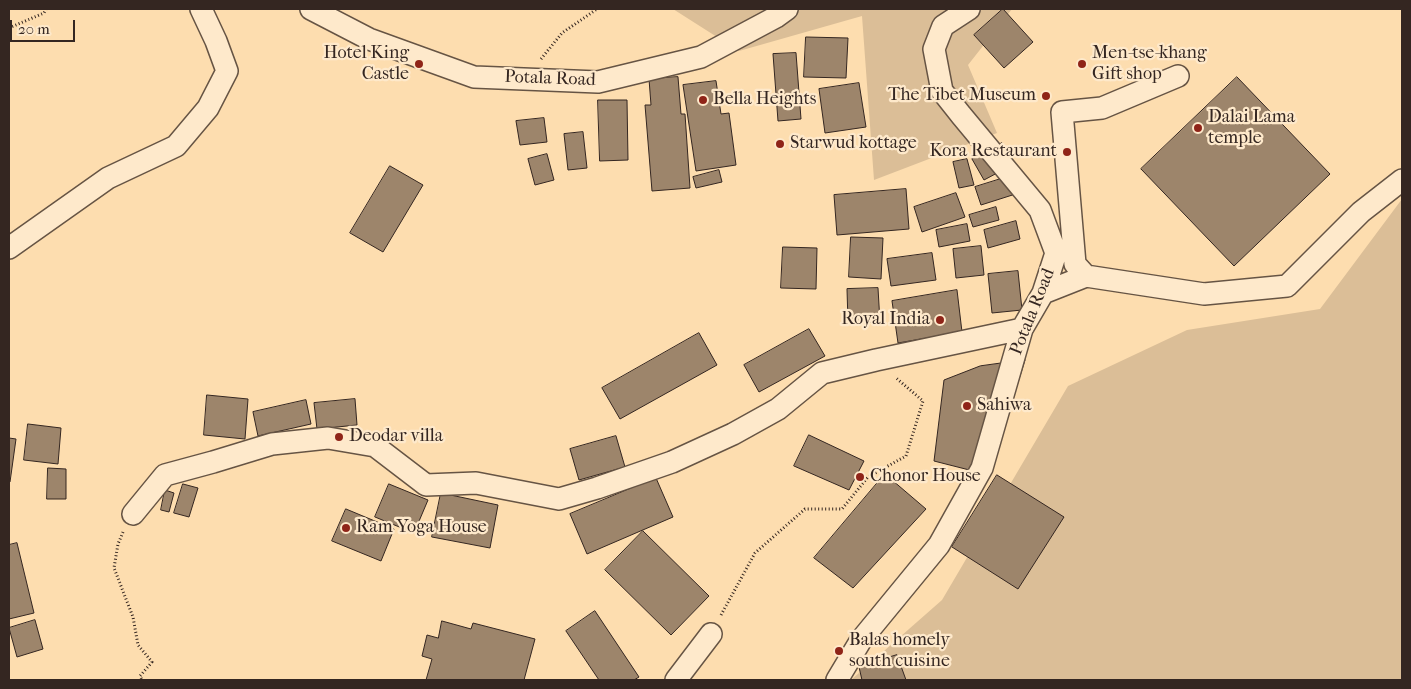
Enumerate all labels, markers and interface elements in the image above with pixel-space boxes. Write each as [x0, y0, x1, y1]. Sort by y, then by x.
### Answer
scale bar [12, 10, 78, 42]
text: 20 m [18, 20, 50, 38]
place label: Hotel King Castle [323, 43, 409, 86]
place label: Men-tse-khang Gift shop [1092, 43, 1207, 86]
marker: Hotel King Castle [413, 58, 425, 70]
marker: Men-tse-khang Gift shop [1076, 58, 1088, 70]
street label: Potala Road [504, 67, 596, 91]
place label: The Tibet Museum [888, 85, 1036, 107]
place label: Bella Heights [713, 89, 816, 111]
marker: The Tibet Museum [1040, 90, 1052, 102]
marker: Bella Heights [697, 94, 709, 106]
place label: Dalai Lama temple [1208, 107, 1295, 150]
marker: Dalai Lama temple [1192, 122, 1204, 134]
place label: Starwud kottage [790, 133, 917, 155]
marker: Starwud kottage [774, 138, 786, 150]
place label: Kora Restaurant [929, 141, 1057, 163]
marker: Kora Restaurant [1061, 146, 1073, 158]
street label: Potala Road [1006, 266, 1060, 358]
place label: Royal India [841, 309, 930, 331]
marker: Royal India [934, 314, 946, 326]
place label: Sahiwa [977, 395, 1031, 417]
marker: Sahiwa [961, 400, 973, 412]
place label: Deodar villa [349, 426, 443, 448]
marker: Deodar villa [333, 431, 345, 443]
place label: Chonor House [870, 466, 981, 488]
marker: Chonor House [854, 471, 866, 483]
place label: Ram Yoga House [356, 517, 487, 539]
marker: Ram Yoga House [340, 522, 352, 534]
place label: Balas homely south cuisine [849, 630, 950, 672]
marker: Balas homely south cuisine [833, 645, 845, 657]

